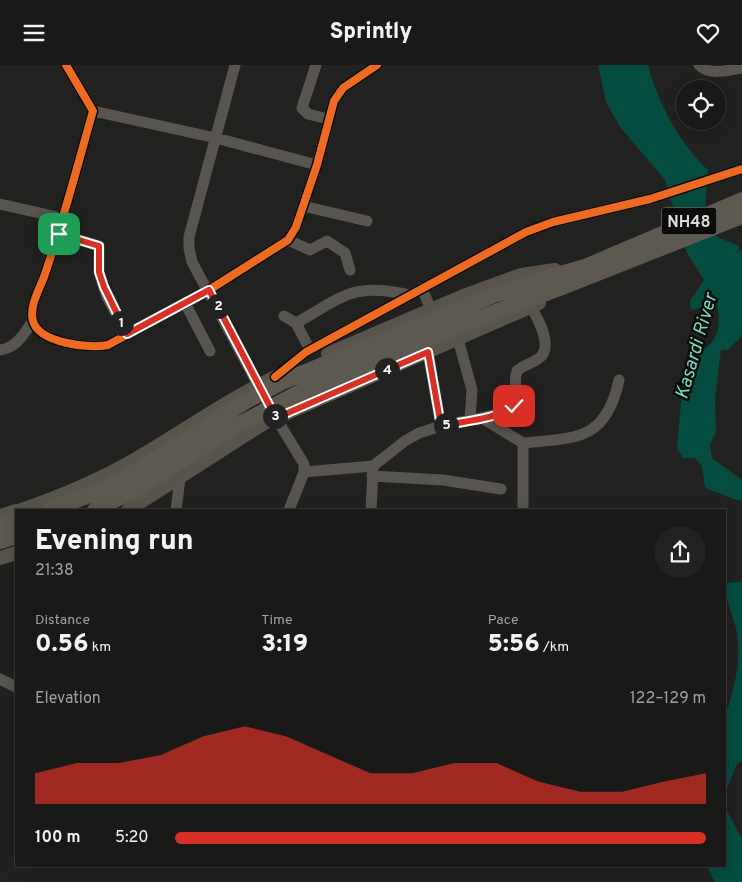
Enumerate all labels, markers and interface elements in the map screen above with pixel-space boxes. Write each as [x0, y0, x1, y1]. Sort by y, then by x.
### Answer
icon: menu [20, 19, 48, 47]
text: Sprintly [330, 19, 412, 46]
icon: heart [694, 19, 722, 47]
map controls [676, 80, 726, 130]
button: locate [676, 80, 726, 130]
road number: NH48 [662, 207, 716, 235]
pin [38, 213, 80, 255]
icon: arrive [45, 220, 73, 248]
water label: Kasardi River [670, 289, 724, 402]
pin: 2 [206, 293, 230, 319]
text: 2 [214, 298, 223, 315]
pin: 1 [108, 311, 134, 335]
text: 1 [119, 315, 124, 332]
pin: 4 [374, 357, 400, 383]
text: 4 [383, 362, 392, 379]
pin [493, 385, 535, 427]
icon: check [500, 392, 528, 420]
pin: 3 [262, 403, 288, 429]
text: 3 [271, 408, 280, 425]
pin: 5 [434, 413, 458, 437]
text: 5 [442, 417, 451, 434]
text: Evening run [35, 524, 194, 560]
button: share [654, 526, 706, 578]
text: 21:38 [35, 561, 74, 581]
text: Distance [35, 612, 90, 629]
text: Time [261, 612, 293, 629]
text: Pace [488, 612, 518, 629]
text: 0.56 [35, 629, 89, 661]
text: 3:19 [261, 629, 308, 661]
text: 5:56 [488, 629, 540, 661]
text: km [89, 639, 111, 656]
text: /km [540, 639, 569, 656]
text: Elevation [35, 689, 101, 709]
text: 122–129 m [630, 689, 706, 709]
text: 100 m [35, 828, 81, 848]
text: 5:20 [115, 828, 149, 848]

